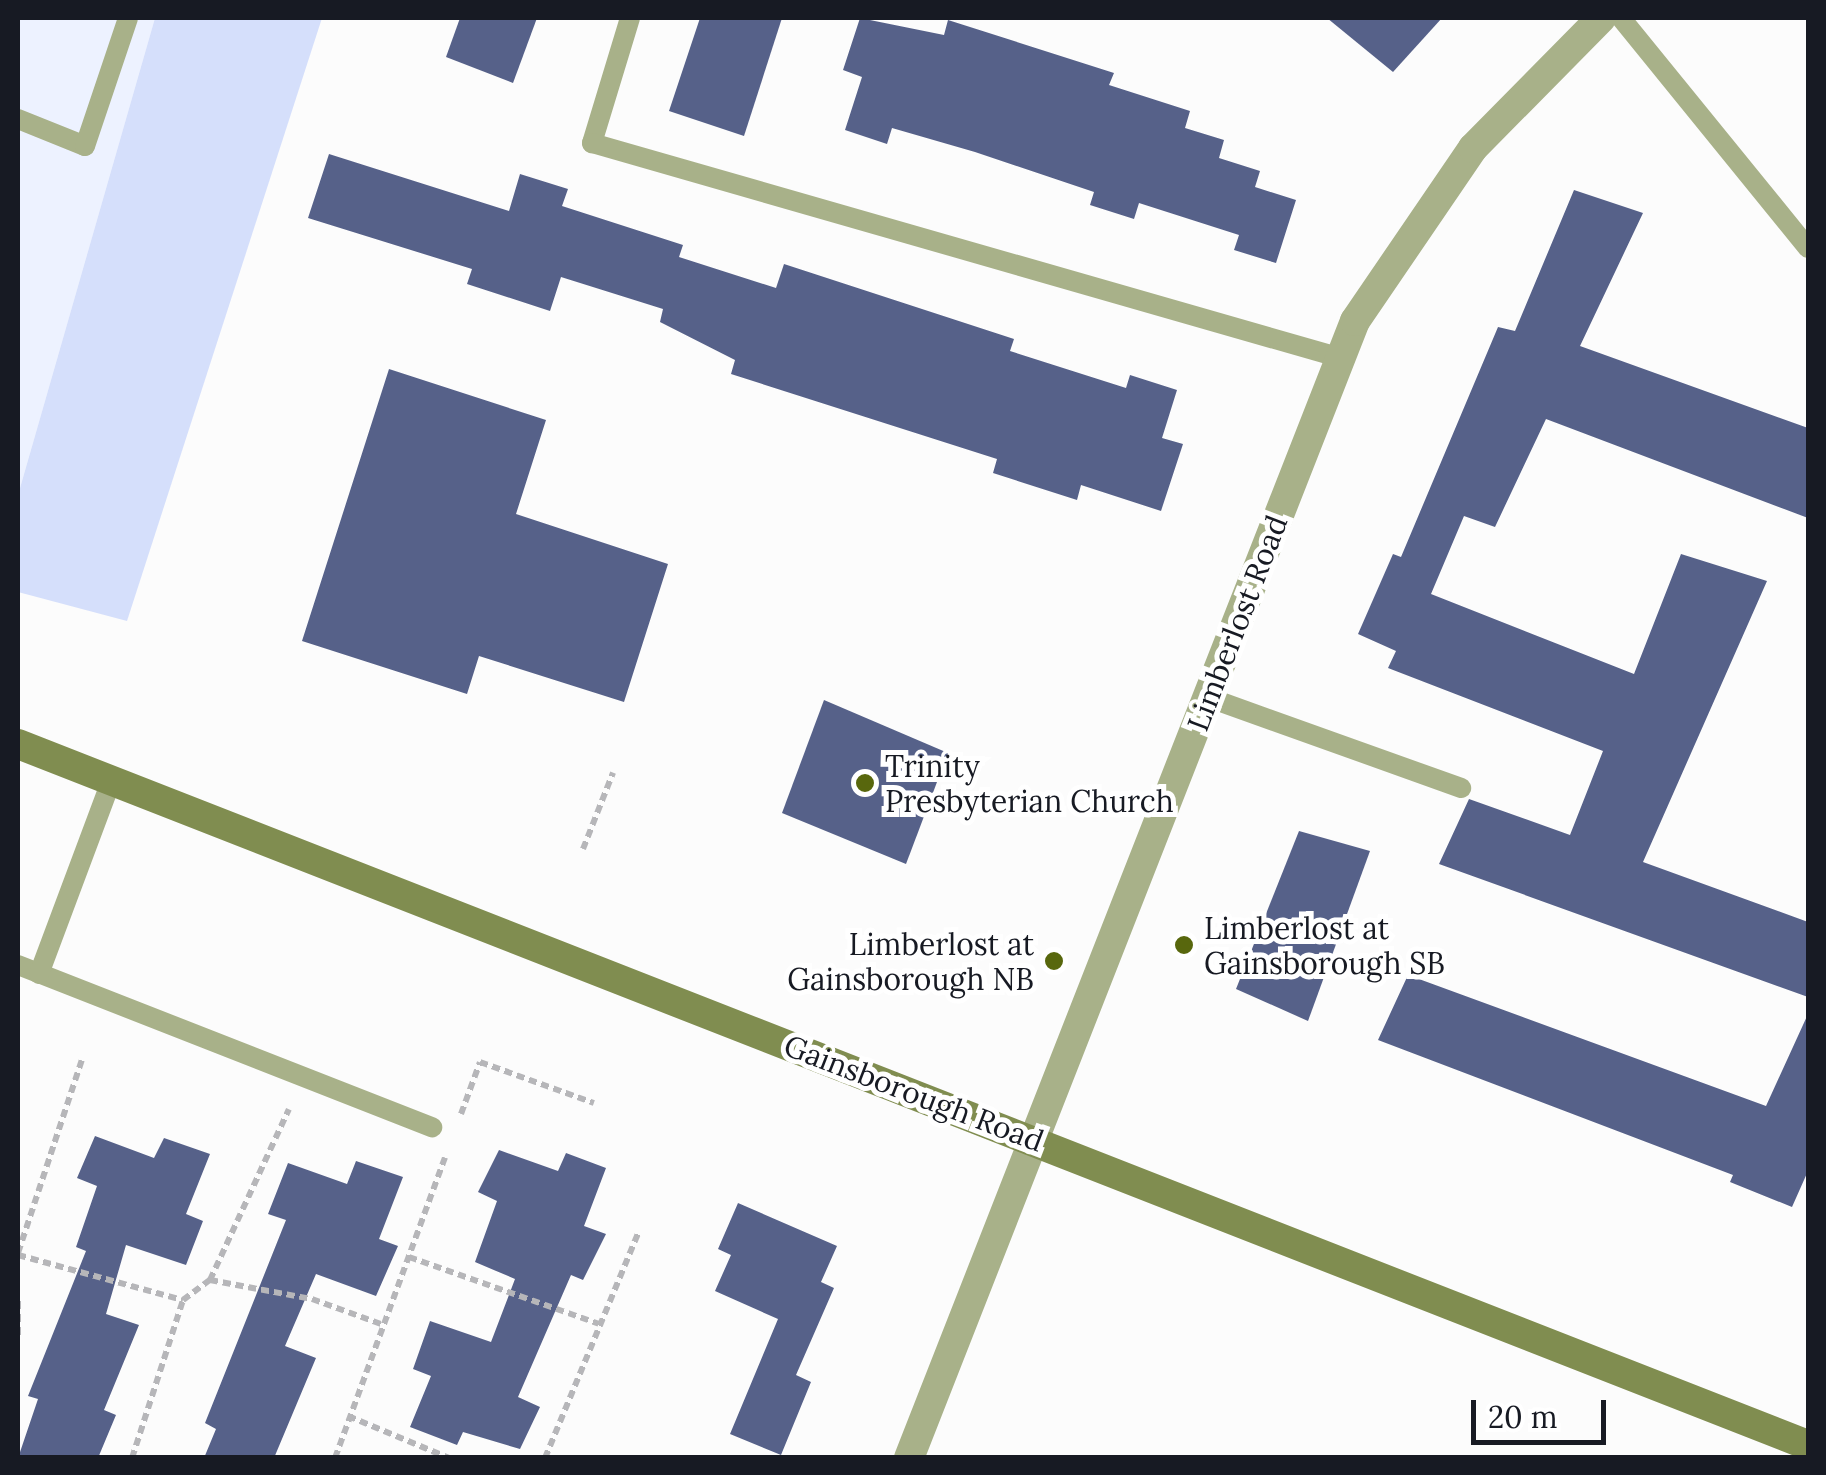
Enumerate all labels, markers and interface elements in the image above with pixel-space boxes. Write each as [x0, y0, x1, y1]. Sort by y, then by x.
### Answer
street label: Limberlost Road [1179, 510, 1295, 736]
place label: Trinity Presbyterian Church [885, 748, 1174, 818]
marker: Trinity Presbyterian Church [854, 772, 876, 794]
place label: Limberlost at Gainsborough SB [1204, 910, 1445, 980]
place label: Limberlost at Gainsborough NB [787, 926, 1034, 996]
marker: Limberlost at Gainsborough SB [1173, 934, 1195, 956]
marker: Limberlost at Gainsborough NB [1043, 950, 1065, 972]
street label: Gainsborough Road [779, 1027, 1049, 1159]
scale bar [1476, 1380, 1611, 1442]
text: 20 m [1488, 1398, 1557, 1436]

